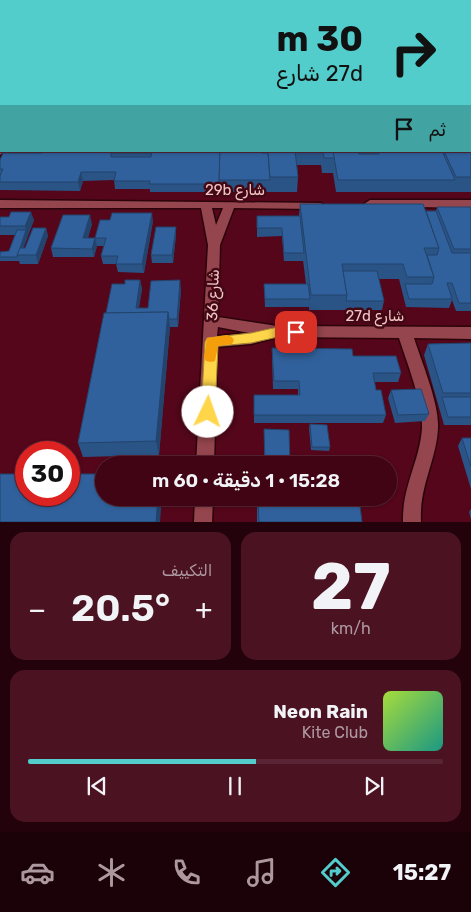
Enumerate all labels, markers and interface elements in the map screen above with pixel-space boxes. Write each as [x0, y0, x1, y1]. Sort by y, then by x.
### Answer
text: 30 m [277, 18, 363, 60]
icon: right [381, 20, 446, 85]
text: 27d شارع [276, 60, 363, 87]
icon: arrive [390, 115, 418, 143]
text: ثم [428, 118, 446, 141]
street label: 29b شارع [205, 181, 265, 201]
street label: شارع 36 [203, 269, 225, 321]
street label: 27d شارع [345, 307, 405, 327]
pin [275, 311, 317, 353]
icon: arrive [282, 318, 310, 346]
position arrow [181, 385, 233, 437]
speed limit sign: 30 [15, 441, 80, 506]
text: 15:28 · 1 دقيقة · 60 m [152, 469, 340, 492]
text: 27 [311, 548, 391, 625]
text: التكييف [162, 561, 213, 580]
text: 20.5° [71, 585, 170, 631]
text: − [28, 593, 46, 626]
text: + [195, 593, 212, 626]
text: km/h [331, 619, 371, 638]
text: Neon Rain [273, 700, 368, 723]
text: Kite Club [302, 723, 368, 742]
icon: previous [83, 772, 111, 800]
icon: pause [221, 772, 249, 800]
icon: next [360, 772, 388, 800]
icon: car [20, 855, 55, 890]
icon: climate [94, 855, 129, 890]
icon: phone [169, 855, 204, 890]
icon: music [244, 855, 279, 890]
icon: directions [318, 855, 353, 890]
text: 15:27 [393, 859, 451, 886]

